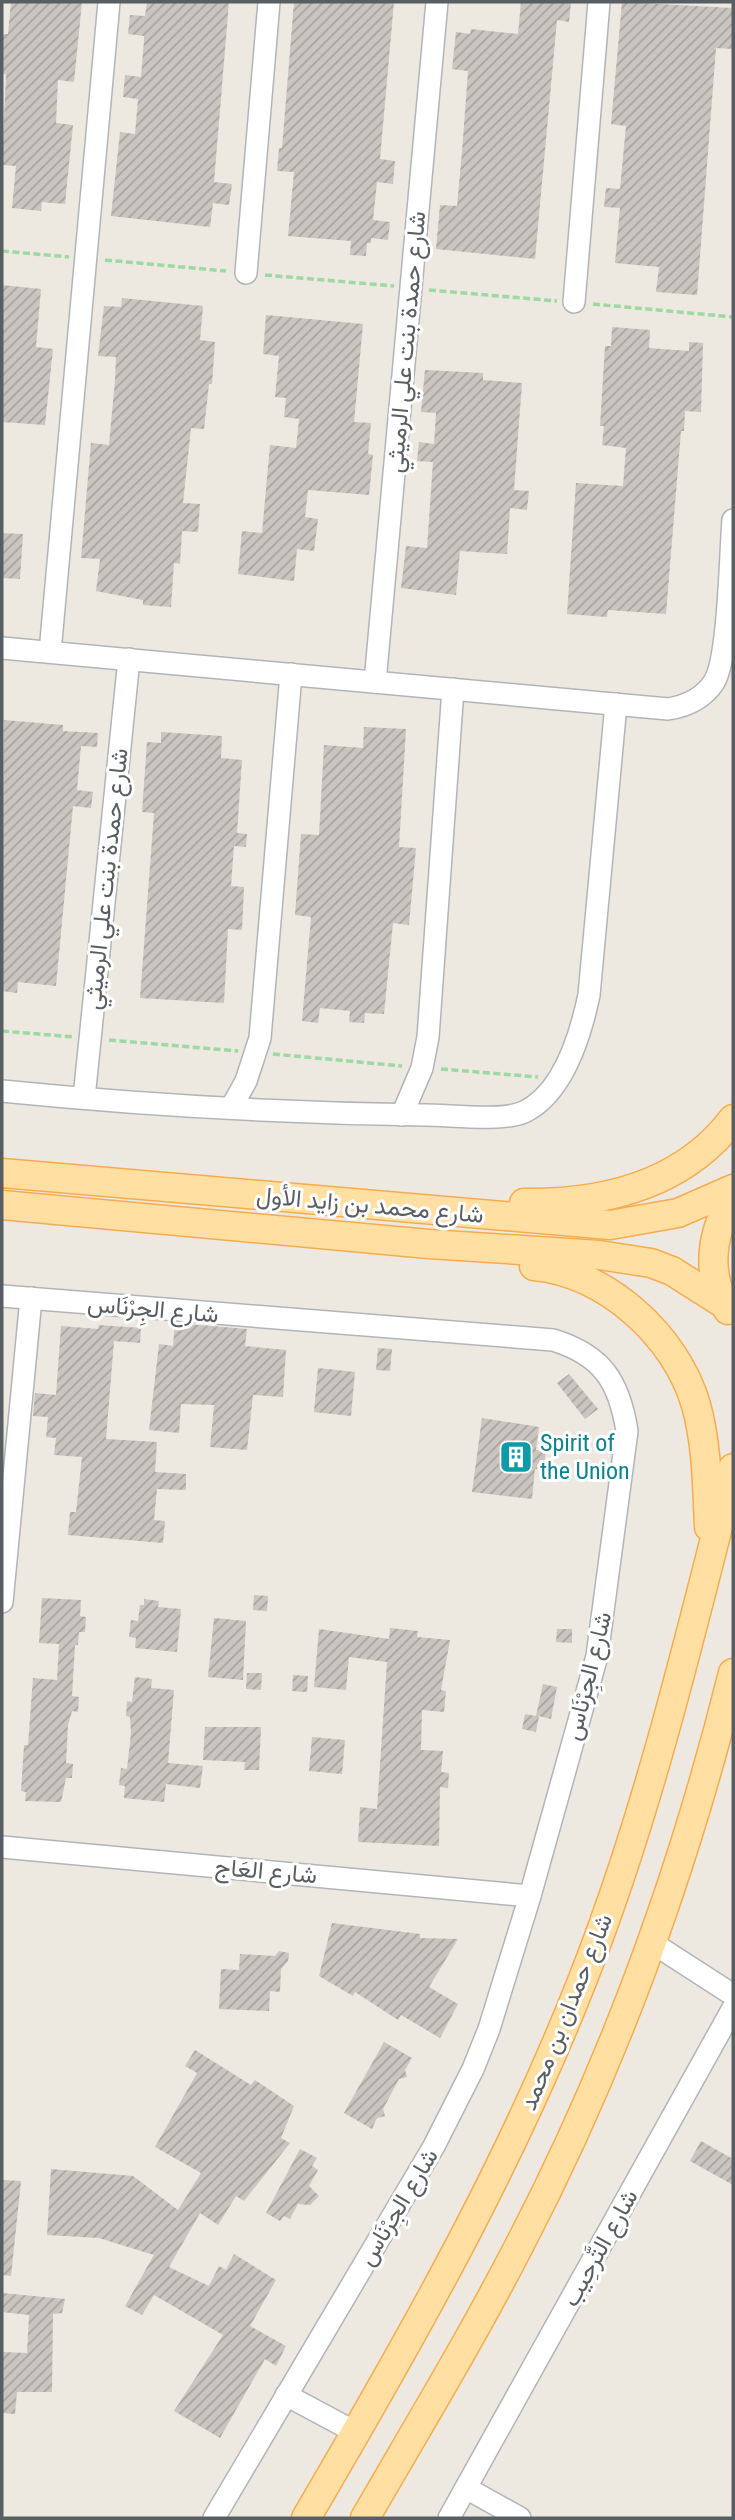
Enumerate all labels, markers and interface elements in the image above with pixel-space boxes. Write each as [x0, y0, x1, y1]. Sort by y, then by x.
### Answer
street label: شارع حمدة بنت علي الرميثي [381, 210, 436, 475]
street label: شارع حمدة بنت علي الرميثي [78, 747, 139, 1012]
street label: شارع محمد بن زايد الأول [255, 1181, 485, 1231]
street label: شارع الجِرْنَاس [86, 1289, 220, 1332]
place label: Spirit of the Union [540, 1429, 630, 1485]
building icon: Spirit of the Union [497, 1438, 535, 1476]
street label: شارع الجِرْنَاس [558, 1609, 621, 1744]
street label: شارع العَاج [214, 1853, 318, 1891]
street label: شارع حمدان بن محمد [514, 1910, 620, 2115]
street label: شارع الجِرْنَاس [352, 2143, 447, 2273]
street label: شارع التَّرحِيب [556, 2185, 645, 2312]

